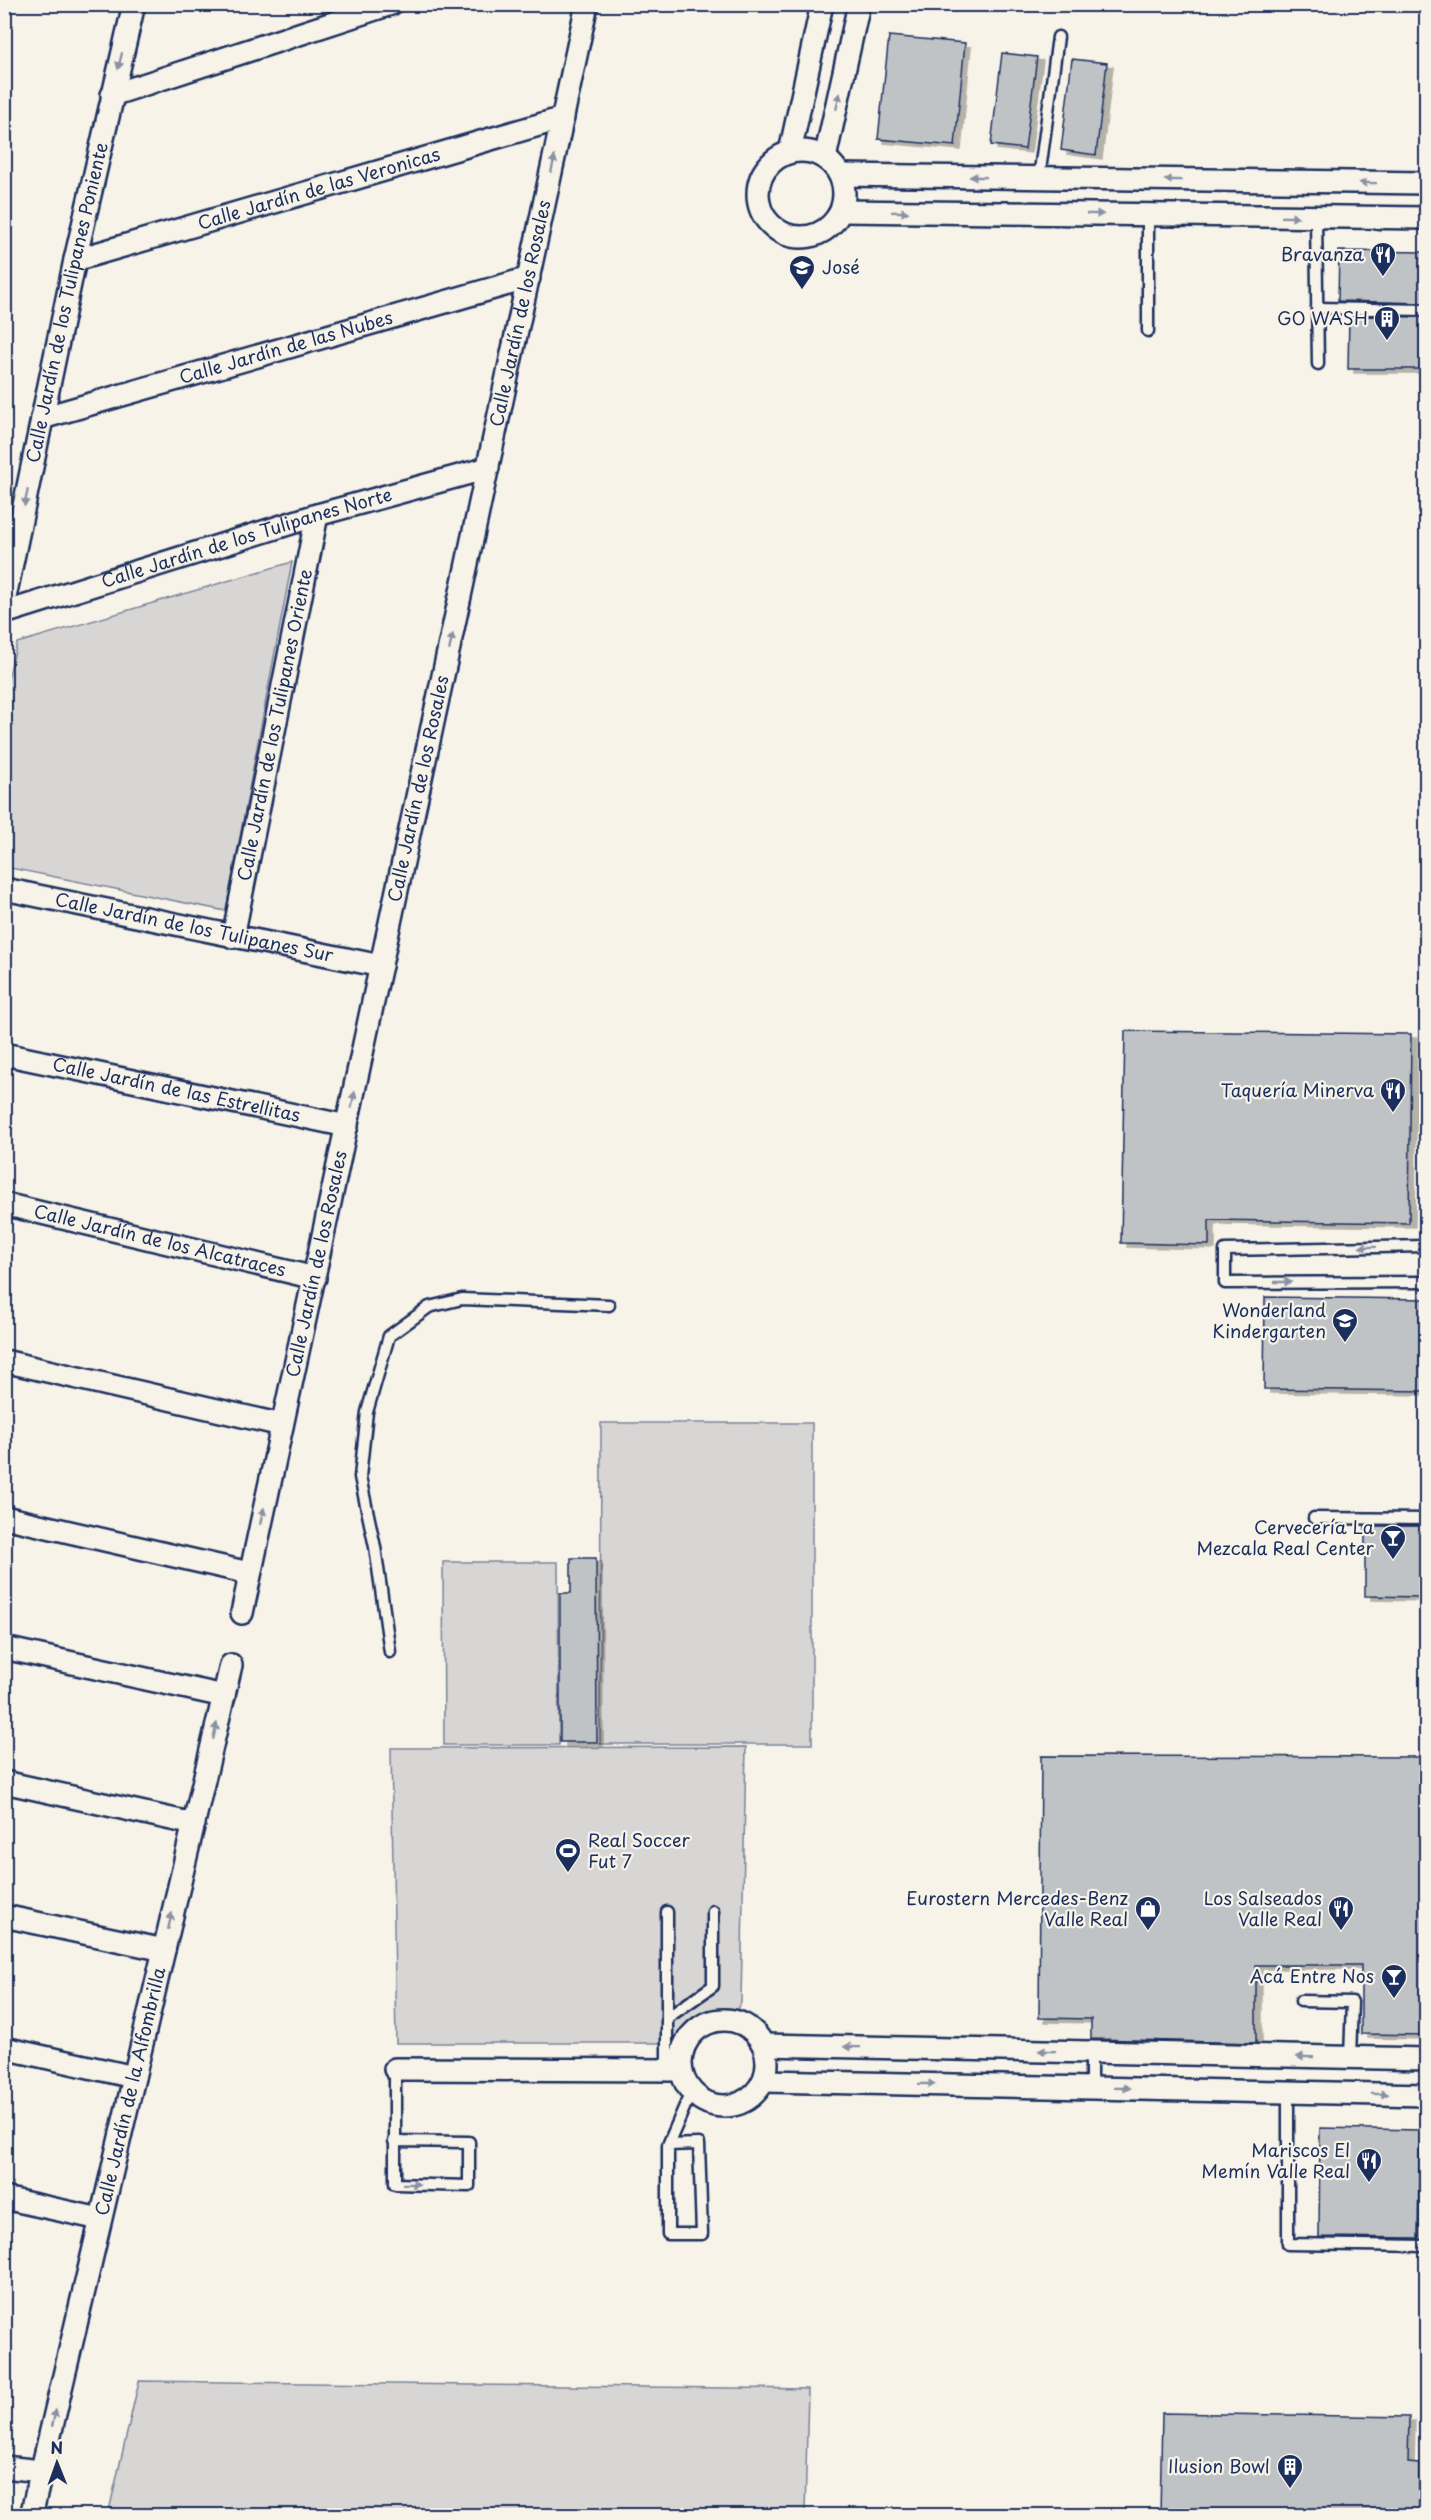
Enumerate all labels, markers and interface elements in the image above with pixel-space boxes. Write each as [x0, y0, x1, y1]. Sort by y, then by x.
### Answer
one-way arrow [115, 52, 125, 71]
one-way arrow [834, 91, 843, 110]
street label: Calle Jardín de los Tulipanes Poniente [18, 139, 114, 465]
street label: Calle Jardín de las Veronicas [194, 140, 443, 236]
one-way arrow [549, 154, 558, 173]
one-way arrow [969, 172, 988, 182]
one-way arrow [1164, 175, 1183, 185]
one-way arrow [1359, 178, 1378, 187]
street label: Calle Jardín de los Rosales [482, 197, 557, 429]
one-way arrow [891, 207, 910, 216]
one-way arrow [1086, 209, 1105, 219]
one-way arrow [1281, 212, 1300, 221]
place label: Bravanza [1281, 240, 1364, 267]
restaurant icon: Bravanza [1368, 240, 1398, 278]
school or university icon: José [787, 253, 817, 291]
place label: José [822, 253, 860, 280]
street label: Calle Jardín de las Nubes [176, 303, 396, 390]
place label: GO WASH [1277, 304, 1368, 331]
building icon: GO WASH [1372, 304, 1402, 342]
street label: Calle Jardín de los Tulipanes Norte [98, 480, 395, 594]
one-way arrow [21, 489, 30, 508]
street label: Calle Jardín de los Tulipanes Oriente [229, 566, 318, 883]
one-way arrow [446, 633, 456, 652]
street label: Calle Jardín de los Rosales [380, 673, 455, 904]
street label: Calle Jardín de los Tulipanes Sur [53, 885, 336, 968]
street label: Calle Jardín de las Estrellitas [50, 1050, 303, 1128]
place label: Taquería Minerva [1221, 1076, 1375, 1103]
restaurant icon: Taquería Minerva [1378, 1076, 1408, 1114]
one-way arrow [348, 1091, 358, 1109]
street label: Calle Jardín de los Rosales [278, 1148, 353, 1379]
street label: Calle Jardín de los Alcatraces [31, 1197, 289, 1283]
one-way arrow [1359, 1243, 1378, 1252]
one-way arrow [1274, 1277, 1293, 1287]
place label: Wonderland Kindergarten [1212, 1296, 1326, 1344]
school or university icon: Wonderland Kindergarten [1330, 1306, 1360, 1344]
one-way arrow [258, 1506, 267, 1525]
place label: Cervecería La Mezcala Real Center [1196, 1513, 1375, 1561]
bar icon: Cervecería La Mezcala Real Center [1378, 1523, 1408, 1561]
one-way arrow [211, 1722, 221, 1741]
place label: Real Soccer Fut 7 [588, 1826, 690, 1874]
sports icon: Real Soccer Fut 7 [553, 1836, 583, 1874]
place label: Eurostern Mercedes-Benz Valle Real [906, 1884, 1128, 1932]
place label: Los Salseados Valle Real [1204, 1884, 1322, 1932]
shop icon: Eurostern Mercedes-Benz Valle Real [1133, 1894, 1163, 1932]
restaurant icon: Los Salseados Valle Real [1326, 1894, 1356, 1932]
one-way arrow [166, 1912, 176, 1930]
place label: Acá Entre Nos [1250, 1962, 1374, 1989]
bar icon: Acá Entre Nos [1379, 1962, 1409, 2000]
street label: Calle Jardín de la Alfombrilla [87, 1964, 172, 2218]
one-way arrow [843, 2042, 862, 2052]
one-way arrow [1038, 2046, 1057, 2056]
one-way arrow [1296, 2052, 1315, 2061]
one-way arrow [918, 2079, 937, 2089]
one-way arrow [1113, 2083, 1132, 2093]
one-way arrow [1371, 2089, 1390, 2098]
place label: Mariscos El Memín Valle Real [1201, 2136, 1350, 2184]
restaurant icon: Mariscos El Memín Valle Real [1354, 2146, 1384, 2184]
one-way arrow [402, 2179, 421, 2189]
one-way arrow [49, 2408, 59, 2427]
north arrow [27, 2433, 87, 2493]
text: N [50, 2435, 63, 2459]
place label: Ilusion Bowl [1168, 2452, 1270, 2479]
building icon: Ilusion Bowl [1275, 2452, 1305, 2490]

